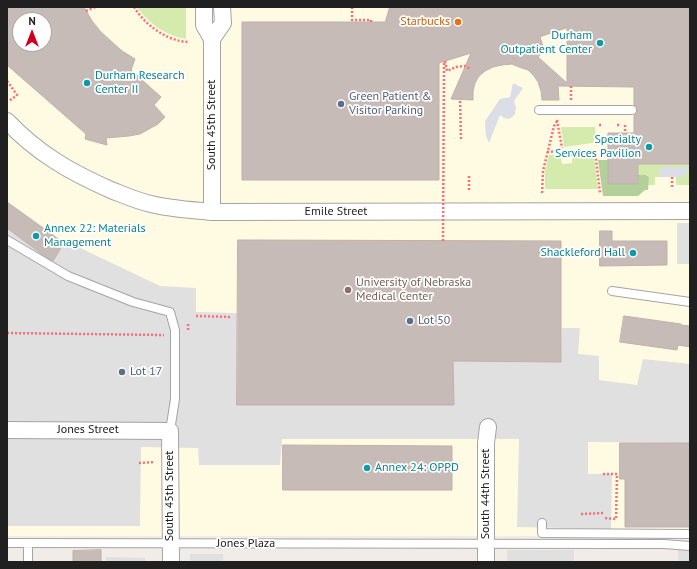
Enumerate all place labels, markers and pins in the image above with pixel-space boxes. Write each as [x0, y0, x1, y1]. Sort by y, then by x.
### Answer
place label: Starbucks [400, 15, 450, 29]
marker: Starbucks [453, 17, 463, 27]
place label: Durham Outpatient Center [500, 29, 592, 57]
marker: Durham Outpatient Center [595, 38, 605, 48]
place label: Durham Research Center II [95, 69, 185, 97]
marker: Durham Research Center II [82, 78, 92, 88]
place label: Green Patient & Visitor Parking [349, 90, 431, 118]
marker: Green Patient & Visitor Parking [336, 99, 346, 109]
place label: Specialty Services Pavilion [555, 133, 641, 161]
marker: Specialty Services Pavilion [644, 142, 654, 152]
place label: Annex 22: Materials Management [44, 222, 146, 250]
marker: Annex 22: Materials Management [31, 231, 41, 241]
place label: Shackleford Hall [540, 246, 625, 260]
marker: Shackleford Hall [628, 248, 638, 258]
place label: University of Nebraska Medical Center [356, 276, 471, 304]
marker: University of Nebraska Medical Center [343, 285, 353, 295]
place label: Lot 50 [418, 314, 450, 328]
marker: Lot 50 [405, 316, 415, 326]
place label: Lot 17 [130, 365, 162, 379]
marker: Lot 17 [117, 367, 127, 377]
place label: Annex 24: OPPD [375, 461, 459, 475]
marker: Annex 24: OPPD [362, 463, 372, 473]

